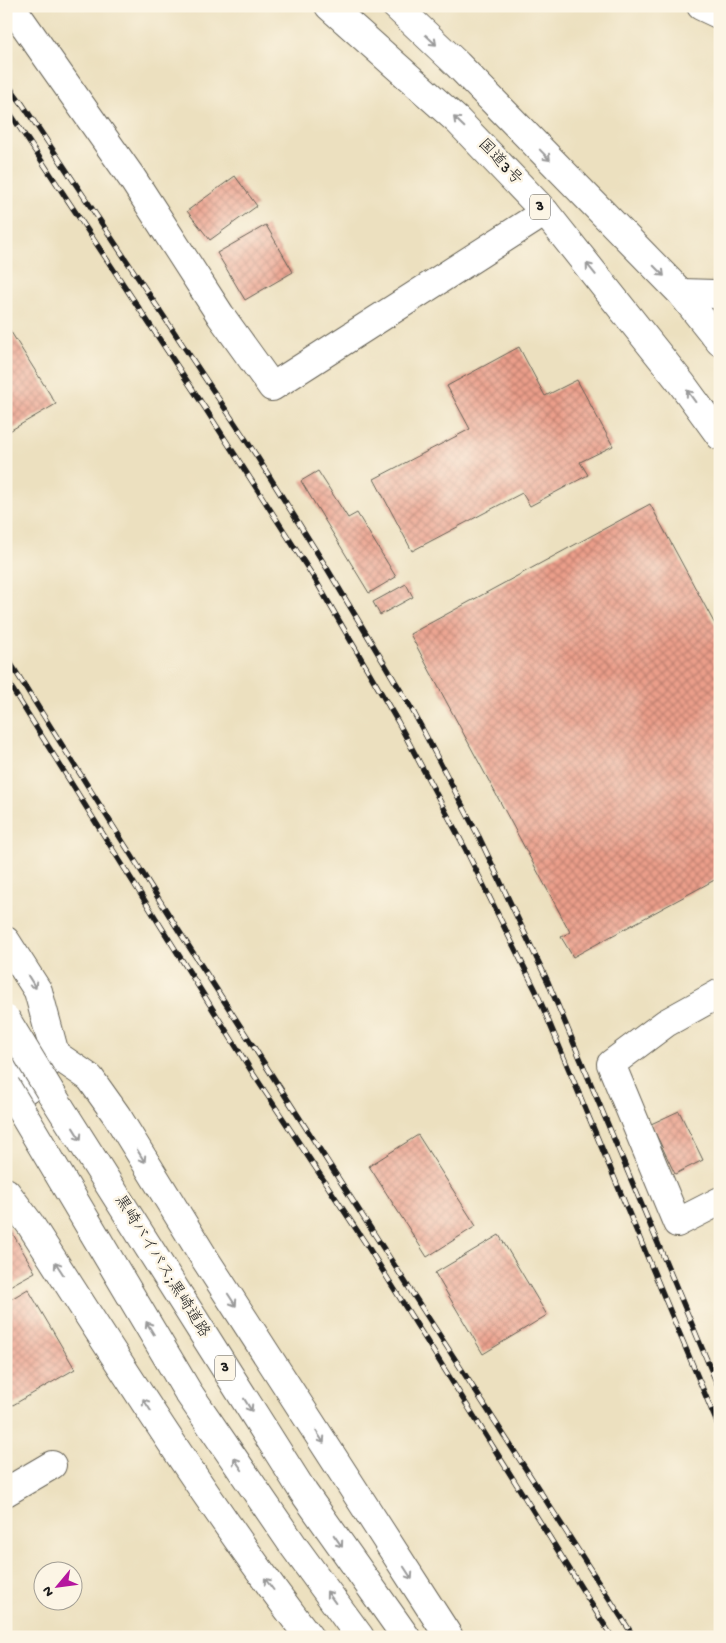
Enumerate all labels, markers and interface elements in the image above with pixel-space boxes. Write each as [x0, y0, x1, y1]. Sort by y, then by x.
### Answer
one-way arrow [425, 34, 438, 46]
one-way arrow [453, 116, 465, 128]
street label: 国道3号 [473, 135, 526, 190]
one-way arrow [539, 149, 551, 162]
road number: 3 [530, 194, 550, 220]
one-way arrow [585, 263, 596, 276]
one-way arrow [653, 265, 665, 278]
one-way arrow [686, 389, 696, 403]
one-way arrow [27, 975, 37, 989]
one-way arrow [73, 1127, 83, 1141]
one-way arrow [137, 1149, 147, 1163]
street label: 黒崎バイパス;黒崎道路 [109, 1192, 214, 1342]
one-way arrow [53, 1261, 63, 1275]
one-way arrow [227, 1293, 237, 1307]
one-way arrow [144, 1321, 154, 1335]
road number: 3 [215, 1356, 235, 1380]
one-way arrow [141, 1398, 151, 1412]
one-way arrow [243, 1398, 254, 1412]
one-way arrow [315, 1429, 325, 1443]
one-way arrow [232, 1458, 242, 1472]
one-way arrow [332, 1534, 343, 1547]
north arrow [32, 1560, 82, 1610]
one-way arrow [404, 1566, 414, 1580]
one-way arrow [264, 1577, 274, 1591]
text: N [39, 1583, 58, 1599]
one-way arrow [326, 1591, 336, 1605]

